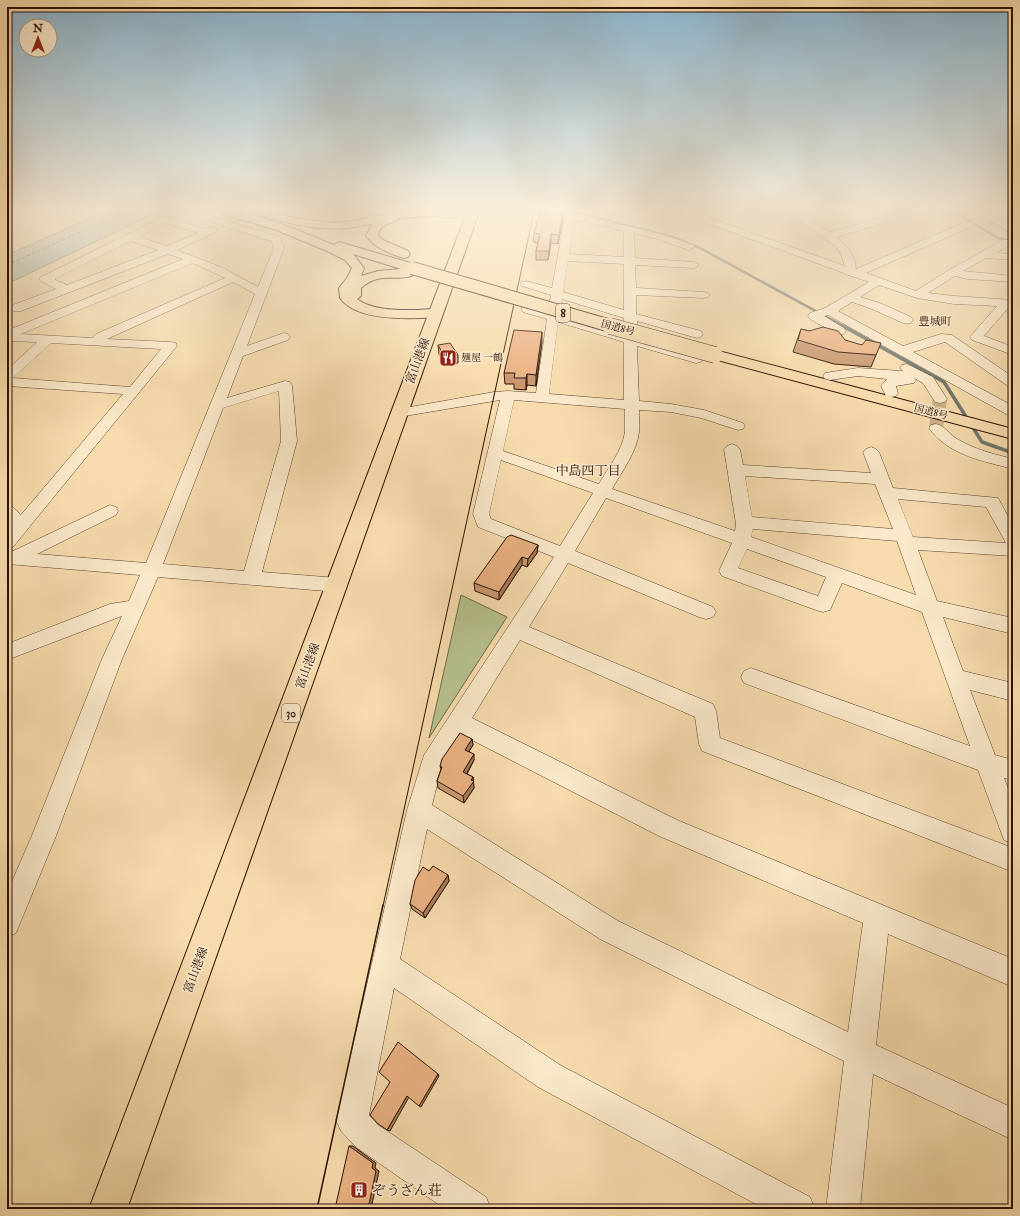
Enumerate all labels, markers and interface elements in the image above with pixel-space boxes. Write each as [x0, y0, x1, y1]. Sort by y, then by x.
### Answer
north arrow [18, 18, 58, 58]
text: N [32, 22, 44, 35]
road number: 8 [556, 304, 570, 322]
district label: 豊城町 [919, 315, 952, 328]
street label: 国道8号 [600, 318, 636, 338]
street label: 富山港線 [403, 336, 433, 386]
restaurant icon: 麺屋 一鶴 [438, 348, 458, 368]
place label: 麺屋 一鶴 [461, 352, 503, 364]
street label: 国道8号 [913, 402, 949, 422]
district label: 中島四丁目 [555, 463, 621, 479]
street label: 富山港線 [293, 641, 323, 691]
road number: 30 [282, 704, 300, 722]
street label: 富山港線 [181, 945, 211, 995]
building icon: ぞうざん荘 [349, 1180, 369, 1200]
place label: ぞうざん荘 [372, 1182, 442, 1199]

